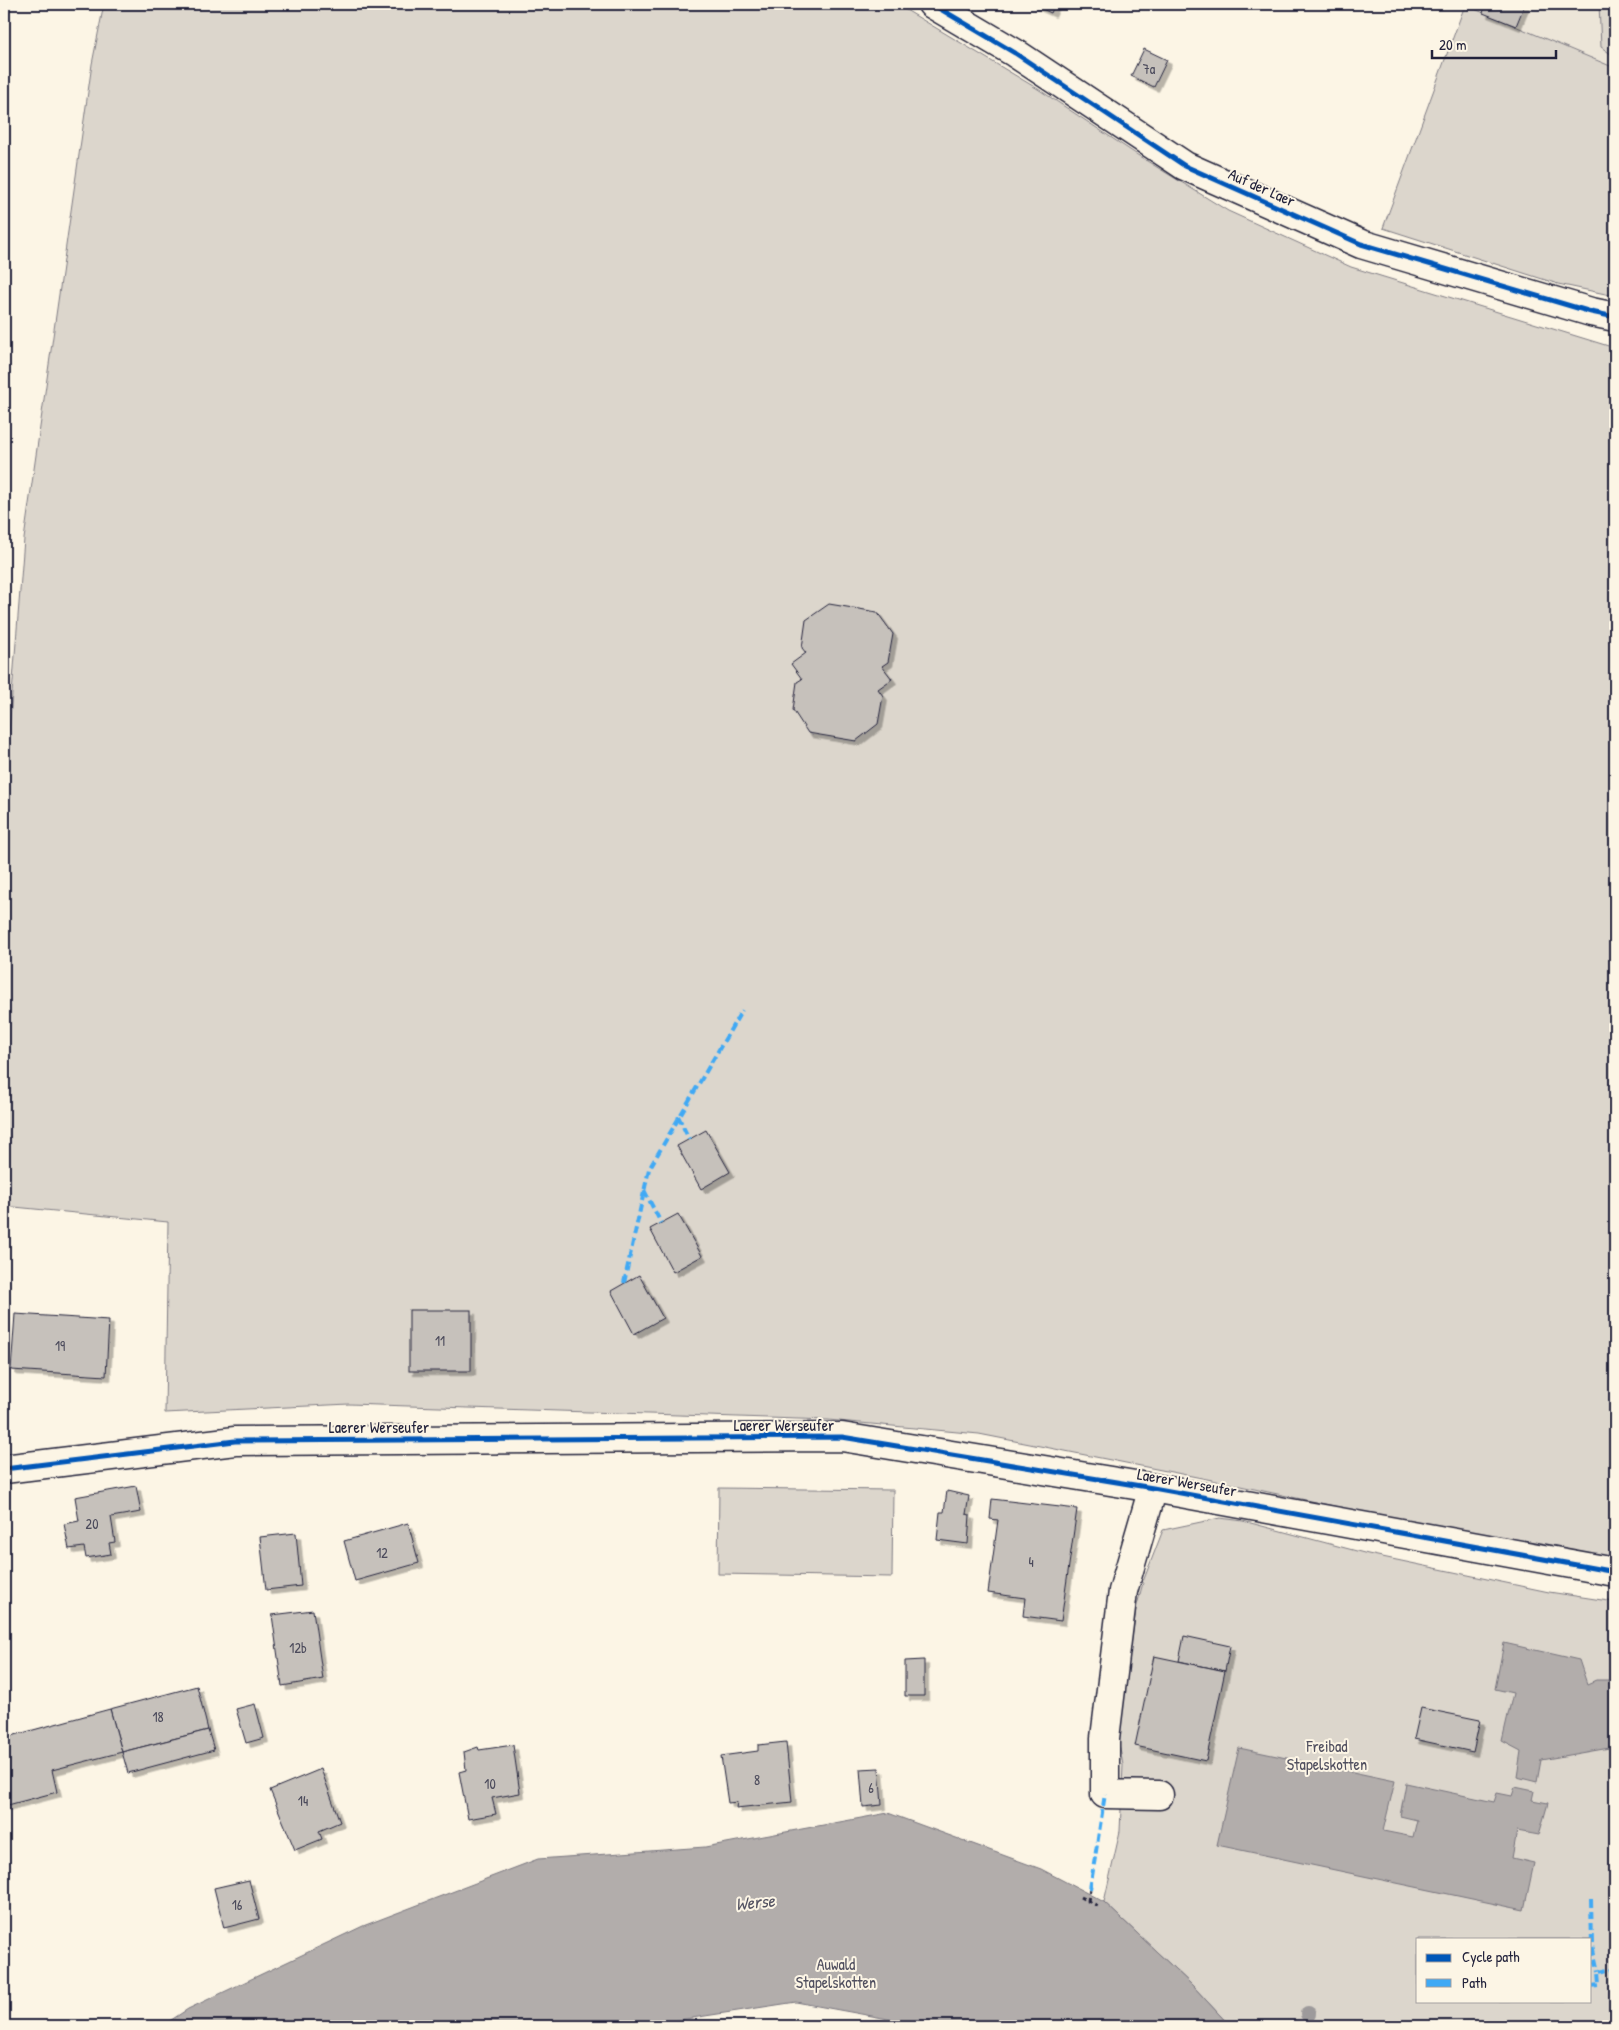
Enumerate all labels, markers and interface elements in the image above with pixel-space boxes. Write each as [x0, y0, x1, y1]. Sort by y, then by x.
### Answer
scale bar [1432, 28, 1555, 60]
text: 20 m [1439, 34, 1466, 55]
house number: 7a [1143, 59, 1156, 78]
street label: Auf der Laer [1225, 163, 1299, 211]
house number: 11 [435, 1331, 445, 1350]
house number: 19 [55, 1336, 65, 1355]
street label: Laerer Werseufer [734, 1414, 834, 1436]
street label: Laerer Werseufer [329, 1416, 429, 1438]
street label: Laerer Werseufer [1136, 1462, 1238, 1502]
house number: 20 [86, 1514, 98, 1533]
house number: 12 [376, 1543, 388, 1562]
house number: 4 [1028, 1552, 1034, 1571]
house number: 12b [289, 1638, 307, 1657]
house number: 18 [152, 1707, 164, 1726]
park label: Freibad Stapelskotten [1287, 1735, 1367, 1775]
house number: 8 [754, 1770, 760, 1789]
house number: 10 [484, 1774, 496, 1793]
house number: 6 [868, 1778, 874, 1797]
house number: 14 [298, 1791, 308, 1810]
water label: Werse [734, 1887, 777, 1916]
house number: 16 [232, 1895, 243, 1914]
legend [1416, 1938, 1592, 2002]
text: Cycle path [1462, 1946, 1520, 1967]
park label: Auwald Stapelskotten [796, 1953, 876, 1993]
text: Path [1462, 1972, 1487, 1993]

